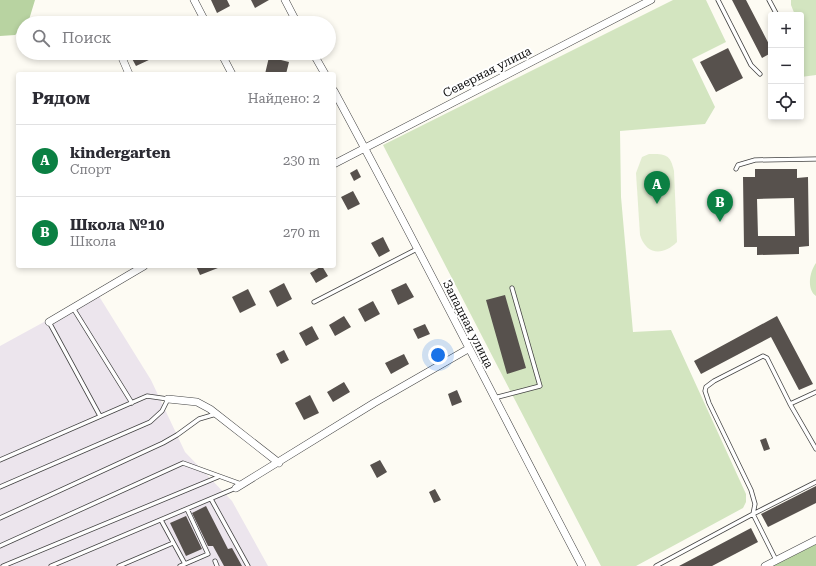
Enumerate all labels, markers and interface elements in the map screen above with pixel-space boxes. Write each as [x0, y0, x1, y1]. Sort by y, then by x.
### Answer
map controls [768, 12, 804, 120]
button: + [768, 12, 804, 48]
search box [16, 16, 336, 60]
icon: search [30, 27, 52, 49]
text: Поиск [62, 29, 111, 47]
street label: Северная улица [440, 43, 534, 100]
button: − [768, 48, 804, 84]
button: locate [768, 84, 804, 120]
text: Рядом [32, 88, 90, 108]
text: Найдено: 2 [248, 91, 320, 106]
text: kindergarten [70, 144, 171, 162]
text: A [40, 153, 50, 168]
text: 230 m [283, 153, 320, 168]
text: Спорт [70, 162, 111, 177]
pin: A [644, 171, 670, 204]
pin: B [707, 189, 733, 222]
text: Школа №10 [70, 216, 164, 234]
text: B [40, 225, 50, 240]
text: 270 m [283, 225, 320, 240]
text: Школа [70, 234, 116, 249]
street label: Западная улица [440, 278, 497, 371]
your location [428, 345, 448, 365]

